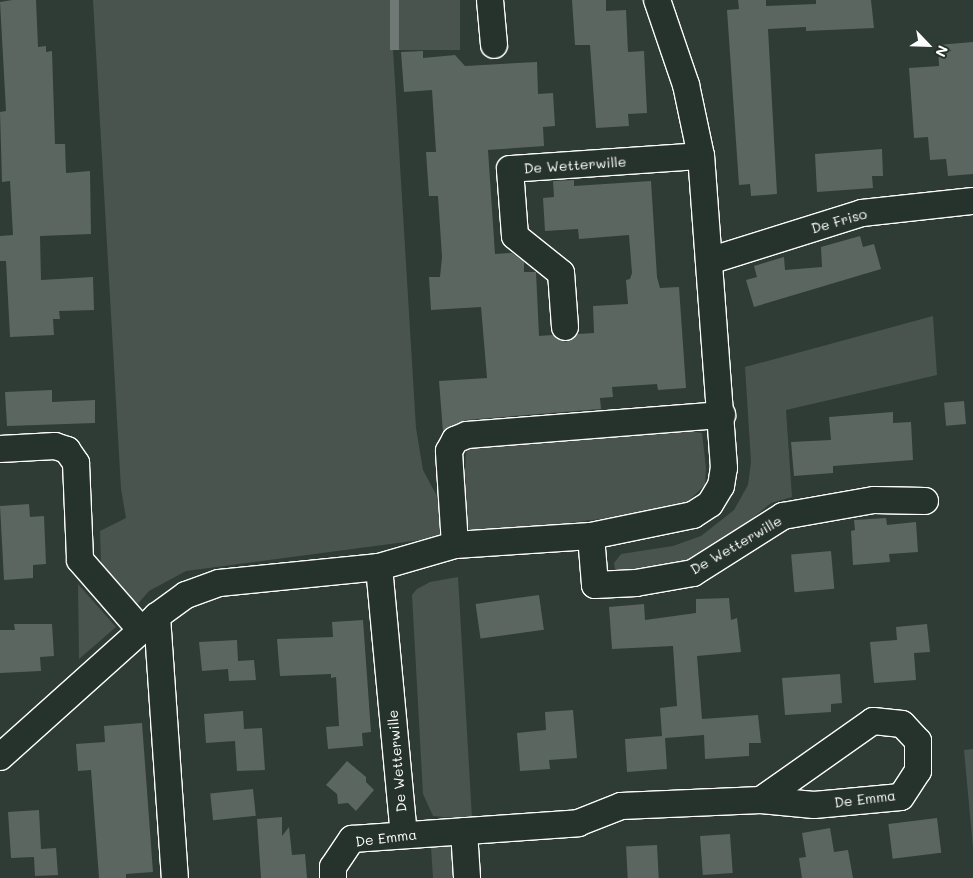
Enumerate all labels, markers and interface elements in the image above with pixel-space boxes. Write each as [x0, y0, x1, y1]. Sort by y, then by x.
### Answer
north arrow [903, 20, 953, 70]
text: N [931, 43, 953, 60]
street label: De Wetterwille [523, 153, 627, 177]
street label: De Friso [809, 205, 869, 237]
street label: De Wetterwille [687, 512, 785, 578]
street label: De Wetterwille [384, 709, 410, 813]
street label: De Emma [833, 787, 897, 811]
street label: De Emma [354, 826, 418, 850]

